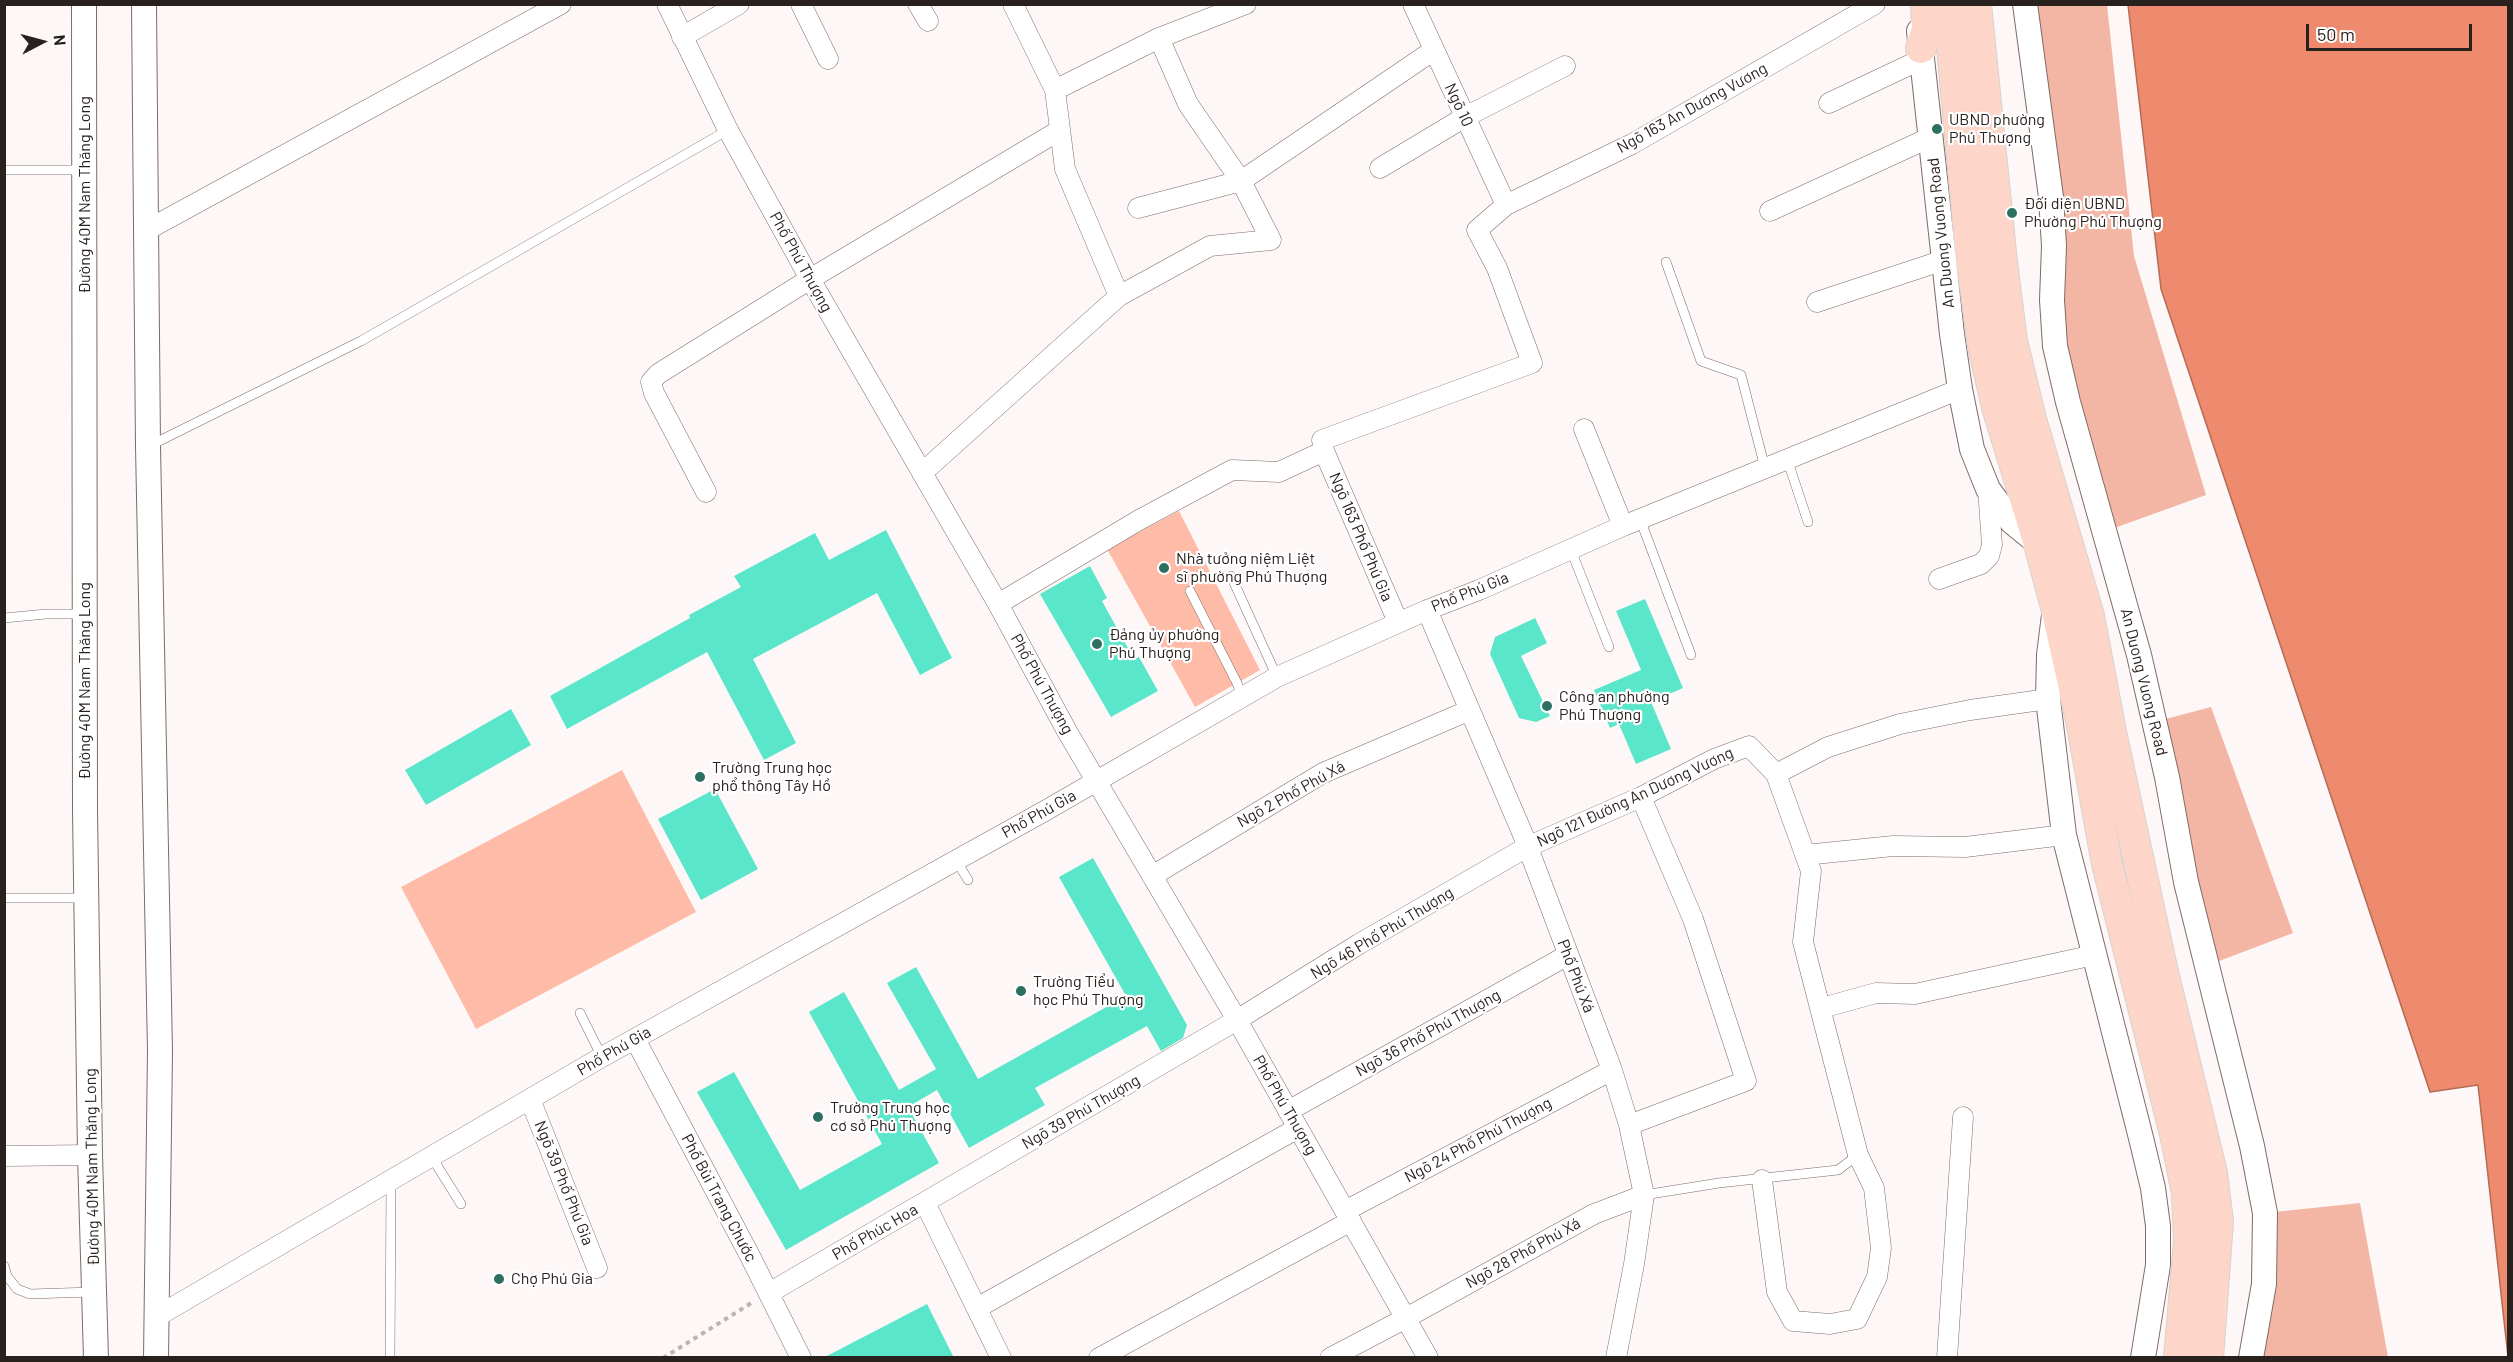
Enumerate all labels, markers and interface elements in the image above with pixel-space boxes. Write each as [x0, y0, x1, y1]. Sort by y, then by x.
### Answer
north arrow [12, 12, 72, 72]
scale bar [2309, 12, 2476, 50]
text: 50 m [2317, 23, 2355, 45]
text: N [50, 34, 70, 46]
street label: Ngõ 163 An Dương Vương [1613, 59, 1771, 157]
street label: Ngõ 10 [1441, 80, 1477, 130]
street label: Đường 40M Nam Thăng Long [75, 96, 95, 294]
place label: UBND phường Phú Thượng [1949, 110, 2045, 148]
marker: UBND phường Phú Thượng [1930, 122, 1944, 136]
street label: An Duong Vuong Road [1924, 157, 1958, 309]
place label: Đối diện UBND Phường Phú Thượng [2024, 194, 2162, 232]
marker: Đối diện UBND Phường Phú Thượng [2005, 206, 2019, 220]
street label: Phố Phú Thượng [766, 208, 836, 316]
street label: Ngõ 163 Phố Phú Gia [1325, 470, 1397, 604]
place label: Nhà tưởng niệm Liệt sĩ phường Phú Thượng [1176, 549, 1327, 587]
marker: Nhà tưởng niệm Liệt sĩ phường Phú Thượng [1157, 561, 1171, 575]
street label: Phố Phú Gia [1429, 568, 1511, 616]
street label: Đường 40M Nam Thăng Long [75, 582, 95, 780]
street label: An Duong Vuong Road [2116, 606, 2172, 758]
place label: Đảng ủy phường Phú Thượng [1109, 625, 1219, 663]
street label: Phố Phú Thượng [1007, 630, 1077, 738]
marker: Đảng ủy phường Phú Thượng [1090, 637, 1104, 651]
place label: Công an phường Phú Thượng [1559, 687, 1669, 725]
marker: Công an phường Phú Thượng [1540, 699, 1554, 713]
street label: Ngõ 121 Đường An Dương Vương [1534, 743, 1736, 851]
street label: Ngõ 2 Phố Phú Xá [1234, 757, 1348, 831]
place label: Trường Trung học phổ thông Tây Hồ [712, 758, 832, 796]
marker: Trường Trung học phổ thông Tây Hồ [693, 770, 707, 784]
street label: Phố Phú Gia [999, 786, 1079, 842]
street label: Ngõ 46 Phố Phú Thượng [1307, 883, 1457, 983]
street label: Phố Phú Xá [1553, 937, 1599, 1015]
place label: Trường Tiểu học Phú Thượng [1033, 972, 1144, 1010]
marker: Trường Tiểu học Phú Thượng [1014, 984, 1028, 998]
street label: Ngõ 36 Phố Phú Thượng [1352, 985, 1504, 1081]
street label: Phố Phú Gia [574, 1022, 654, 1080]
street label: Phố Phú Thượng [1249, 1052, 1321, 1158]
street label: Đường 40M Nam Thăng Long [81, 1068, 103, 1266]
street label: Ngõ 39 Phú Thượng [1019, 1070, 1143, 1154]
street label: Ngõ 24 Phố Phú Thượng [1401, 1093, 1555, 1187]
place label: Trường Trung học cơ sở Phú Thượng [830, 1098, 952, 1136]
marker: Trường Trung học cơ sở Phú Thượng [811, 1110, 825, 1124]
street label: Ngõ 39 Phố Phú Gia [530, 1118, 598, 1248]
street label: Phố Bùi Trang Chước [677, 1131, 761, 1265]
street label: Phố Phúc Hoa [829, 1200, 921, 1264]
street label: Ngõ 28 Phố Phú Xá [1462, 1213, 1584, 1293]
place label: Chợ Phú Gia [511, 1269, 593, 1289]
marker: Chợ Phú Gia [492, 1272, 506, 1286]

